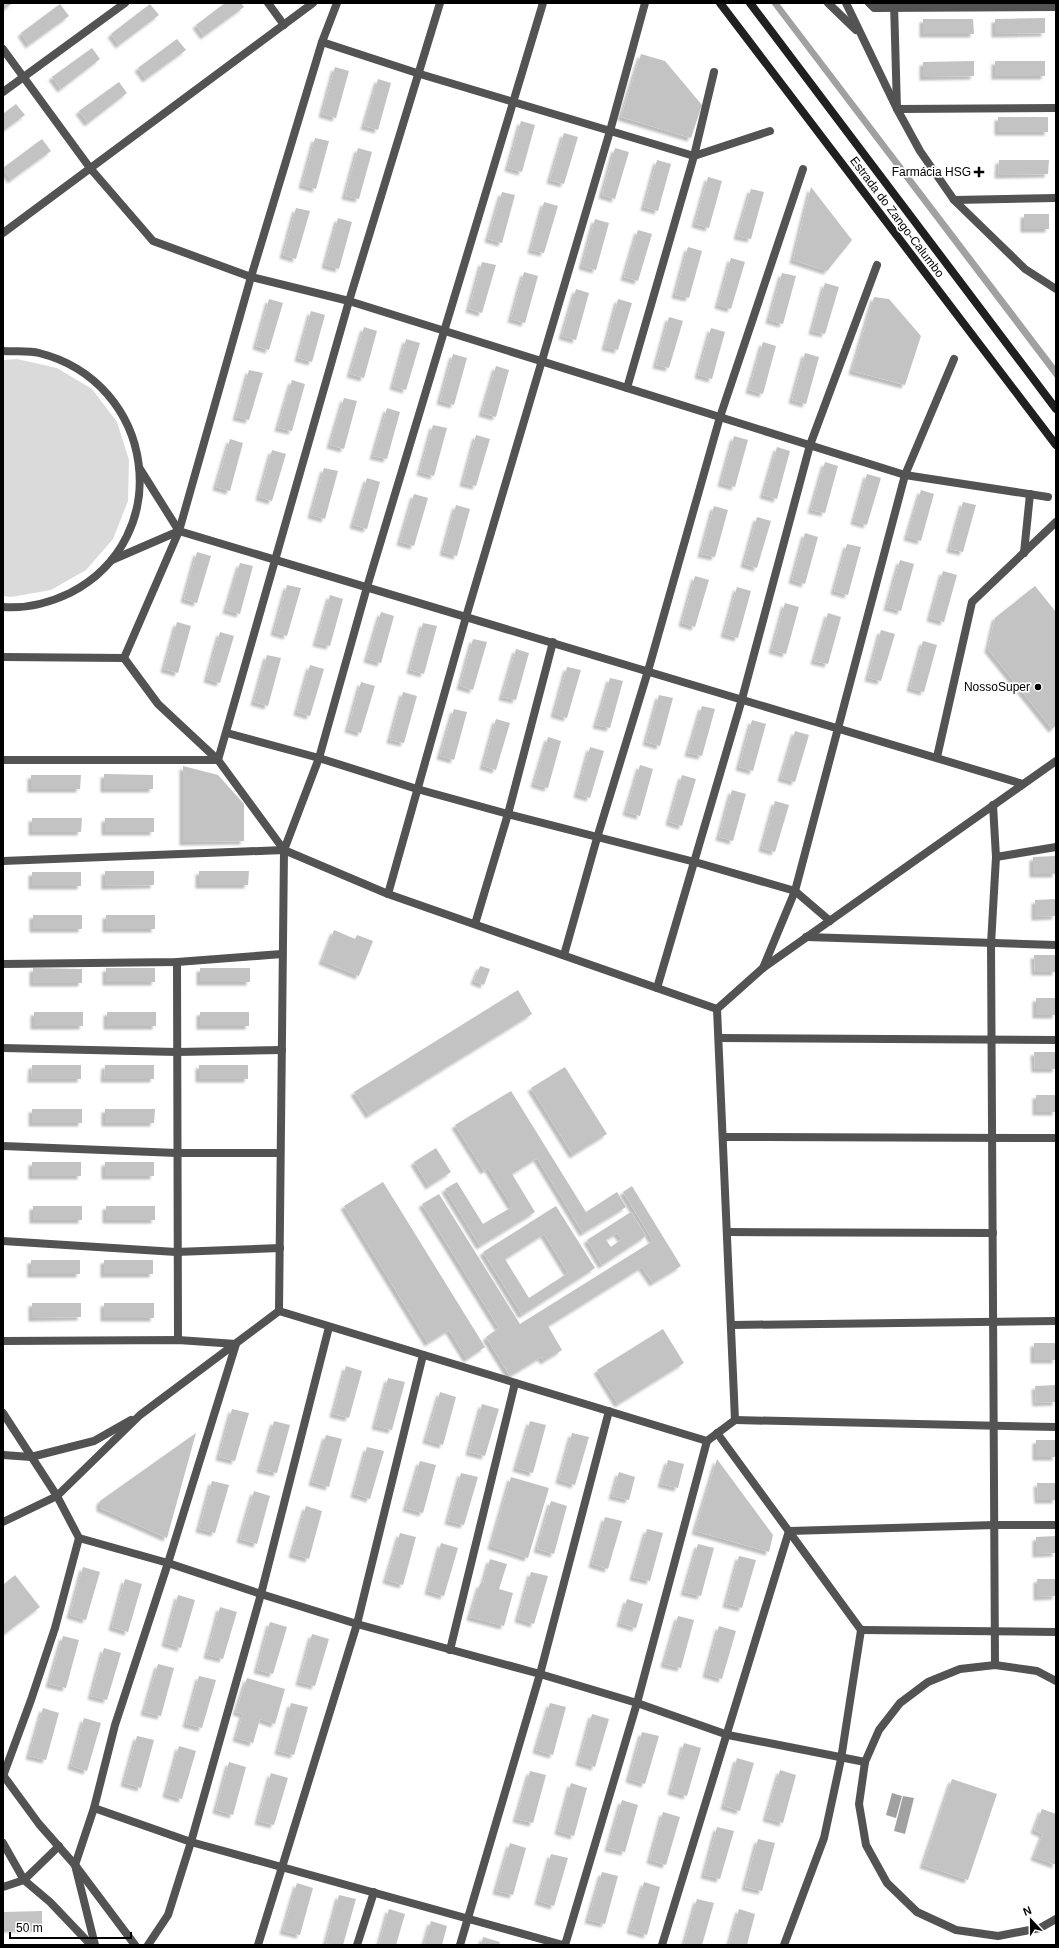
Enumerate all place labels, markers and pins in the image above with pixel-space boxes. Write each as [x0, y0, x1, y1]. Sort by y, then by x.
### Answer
place label: Farmácia HSG [892, 165, 971, 179]
marker: Farmácia HSG [974, 167, 984, 177]
place label: NossoSuper [964, 680, 1030, 694]
marker: NossoSuper [1033, 682, 1043, 692]

